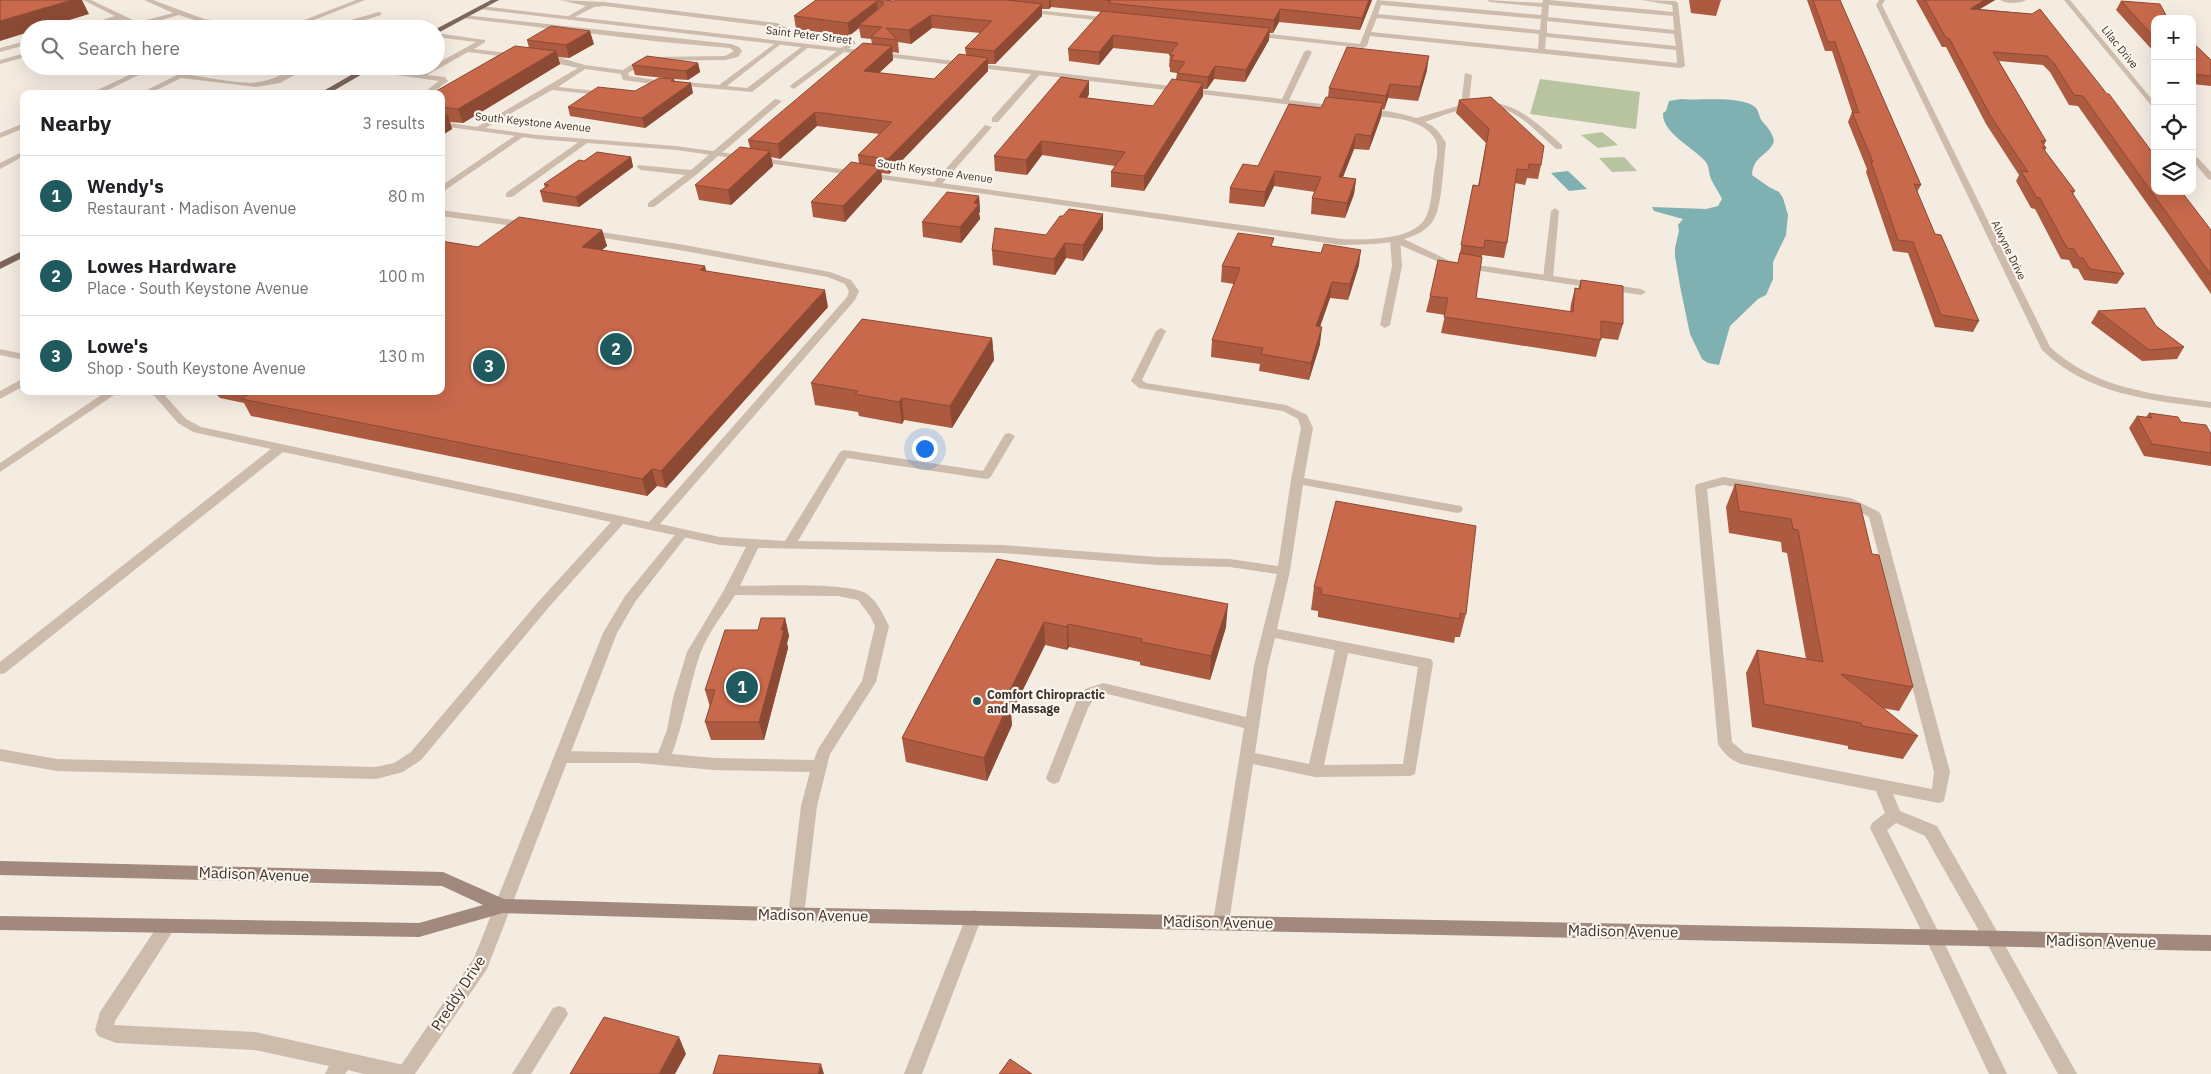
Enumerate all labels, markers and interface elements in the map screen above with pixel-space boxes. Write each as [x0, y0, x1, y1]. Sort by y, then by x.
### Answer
map controls [2151, 15, 2196, 195]
button: + [2151, 15, 2196, 60]
search box [20, 20, 445, 75]
street label: Saint Peter Street [765, 23, 853, 47]
street label: Lilac Drive [2099, 23, 2141, 71]
icon: search [38, 34, 66, 62]
text: Search here [78, 36, 180, 60]
button: − [2151, 60, 2196, 105]
button: locate [2151, 105, 2196, 150]
text: Nearby [40, 109, 111, 137]
street label: South Keystone Avenue [474, 109, 592, 135]
text: 3 results [362, 113, 425, 133]
button: layers [2151, 150, 2196, 195]
street label: South Keystone Avenue [876, 156, 994, 186]
text: Wendy's [87, 174, 164, 198]
text: 1 [51, 186, 61, 206]
text: 80 m [388, 186, 425, 206]
text: Restaurant · Madison Avenue [87, 198, 296, 218]
street label: Alwyne Drive [1989, 218, 2029, 282]
text: Lowes Hardware [87, 254, 236, 278]
text: 2 [51, 266, 61, 286]
text: 100 m [378, 266, 425, 286]
text: Place · South Keystone Avenue [87, 278, 309, 298]
pin: 2 [600, 330, 632, 368]
text: Lowe's [87, 334, 148, 358]
text: 3 [51, 346, 61, 366]
text: 130 m [378, 346, 425, 366]
pin: 3 [473, 347, 505, 385]
text: Shop · South Keystone Avenue [87, 358, 306, 378]
your location [912, 436, 938, 462]
pin: 1 [726, 668, 758, 706]
place label: Comfort Chiropractic and Massage [987, 687, 1105, 716]
marker: Comfort Chiropractic and Massage [971, 695, 983, 707]
street label: Madison Avenue [198, 863, 310, 885]
street label: Madison Avenue [758, 905, 868, 925]
street label: Madison Avenue [1163, 912, 1273, 932]
street label: Madison Avenue [1568, 921, 1678, 941]
street label: Madison Avenue [2046, 931, 2156, 951]
street label: Preddy Drive [427, 952, 489, 1034]

